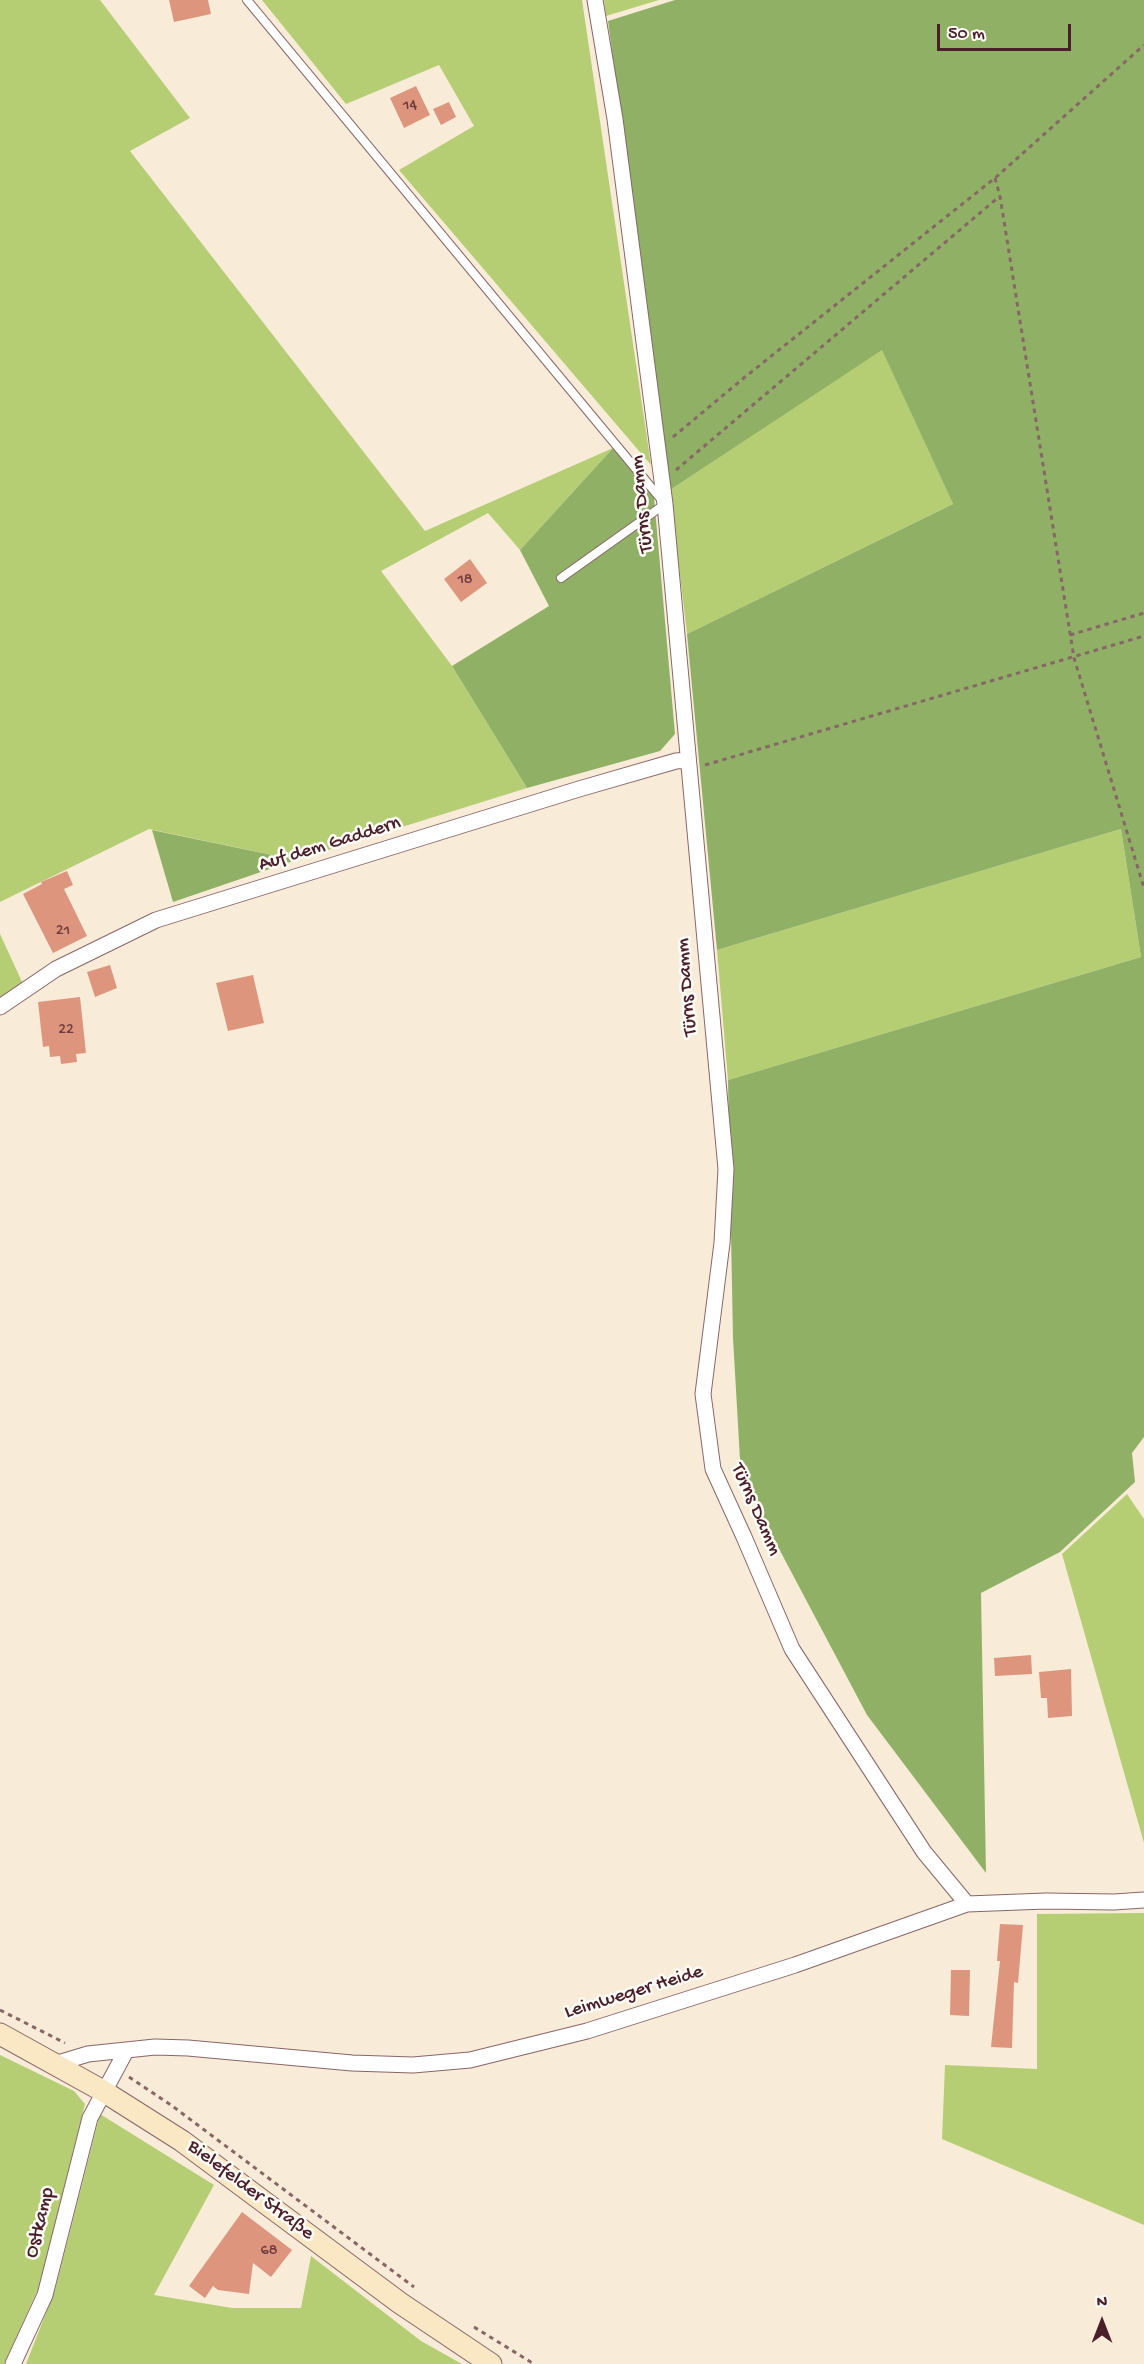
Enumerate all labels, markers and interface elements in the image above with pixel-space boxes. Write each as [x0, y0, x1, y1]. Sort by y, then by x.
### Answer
scale bar [940, 12, 1074, 50]
text: 50 m [948, 24, 985, 45]
house number: 14 [403, 97, 417, 117]
street label: Türns Damm [626, 454, 660, 554]
house number: 18 [457, 571, 473, 591]
street label: Auf dem Gaddern [256, 812, 404, 878]
house number: 21 [56, 922, 70, 942]
street label: Türns Damm [672, 937, 704, 1037]
house number: 22 [58, 1021, 74, 1041]
street label: Türns Damm [724, 1460, 786, 1560]
street label: Leimweger Heide [562, 1961, 706, 2025]
street label: Bielefelder Straße [182, 2136, 318, 2246]
street label: Ostkamp [21, 2185, 61, 2261]
house number: 68 [261, 2242, 277, 2262]
north arrow [1072, 2292, 1132, 2352]
text: N [1097, 2294, 1107, 2313]

